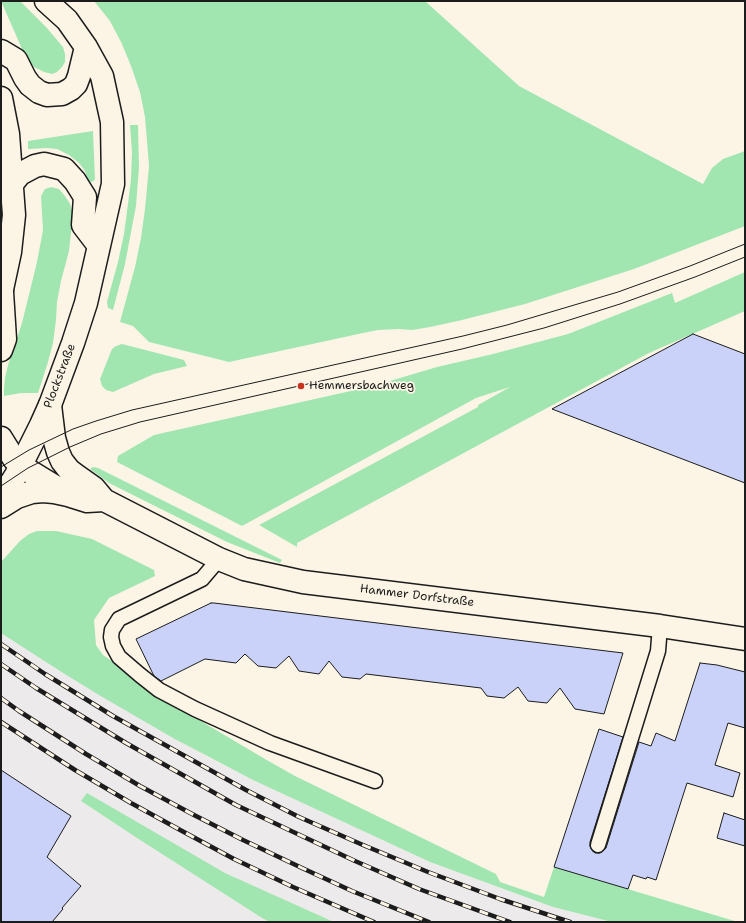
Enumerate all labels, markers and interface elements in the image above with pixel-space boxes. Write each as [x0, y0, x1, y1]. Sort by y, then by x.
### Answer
street label: Plockstraße [41, 342, 79, 410]
place label: Hemmersbachweg [309, 379, 414, 393]
marker: Hemmersbachweg [296, 381, 306, 391]
street label: Hammer Dorfstraße [359, 582, 475, 610]

